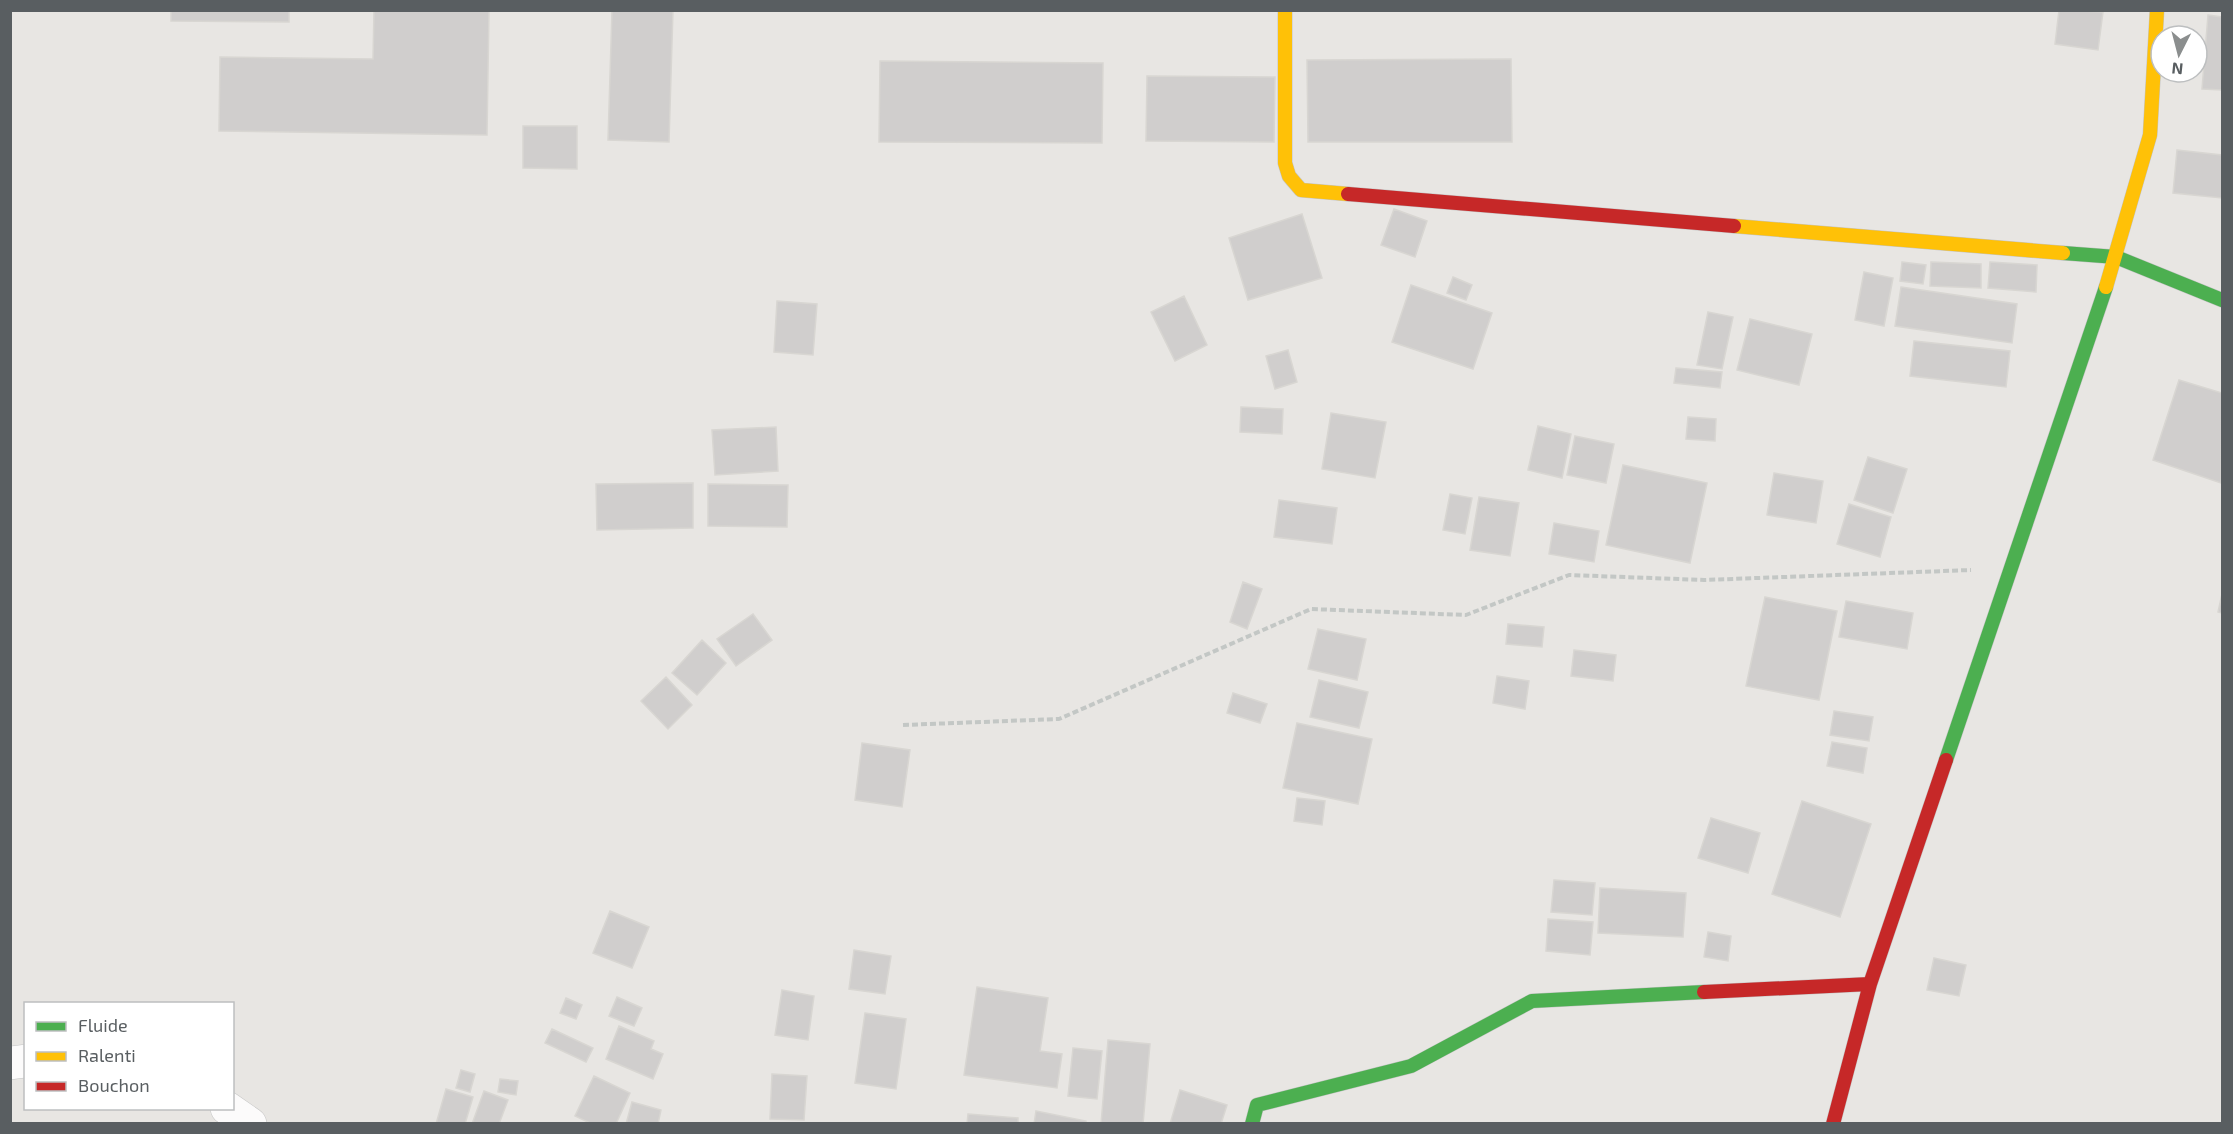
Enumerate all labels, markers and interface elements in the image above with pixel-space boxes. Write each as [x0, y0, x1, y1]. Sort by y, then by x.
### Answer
north arrow [2149, 24, 2209, 84]
text: N [2171, 59, 2184, 79]
legend [24, 1002, 234, 1110]
text: Fluide [78, 1014, 128, 1036]
text: Ralenti [78, 1044, 136, 1066]
text: Bouchon [78, 1074, 150, 1096]

